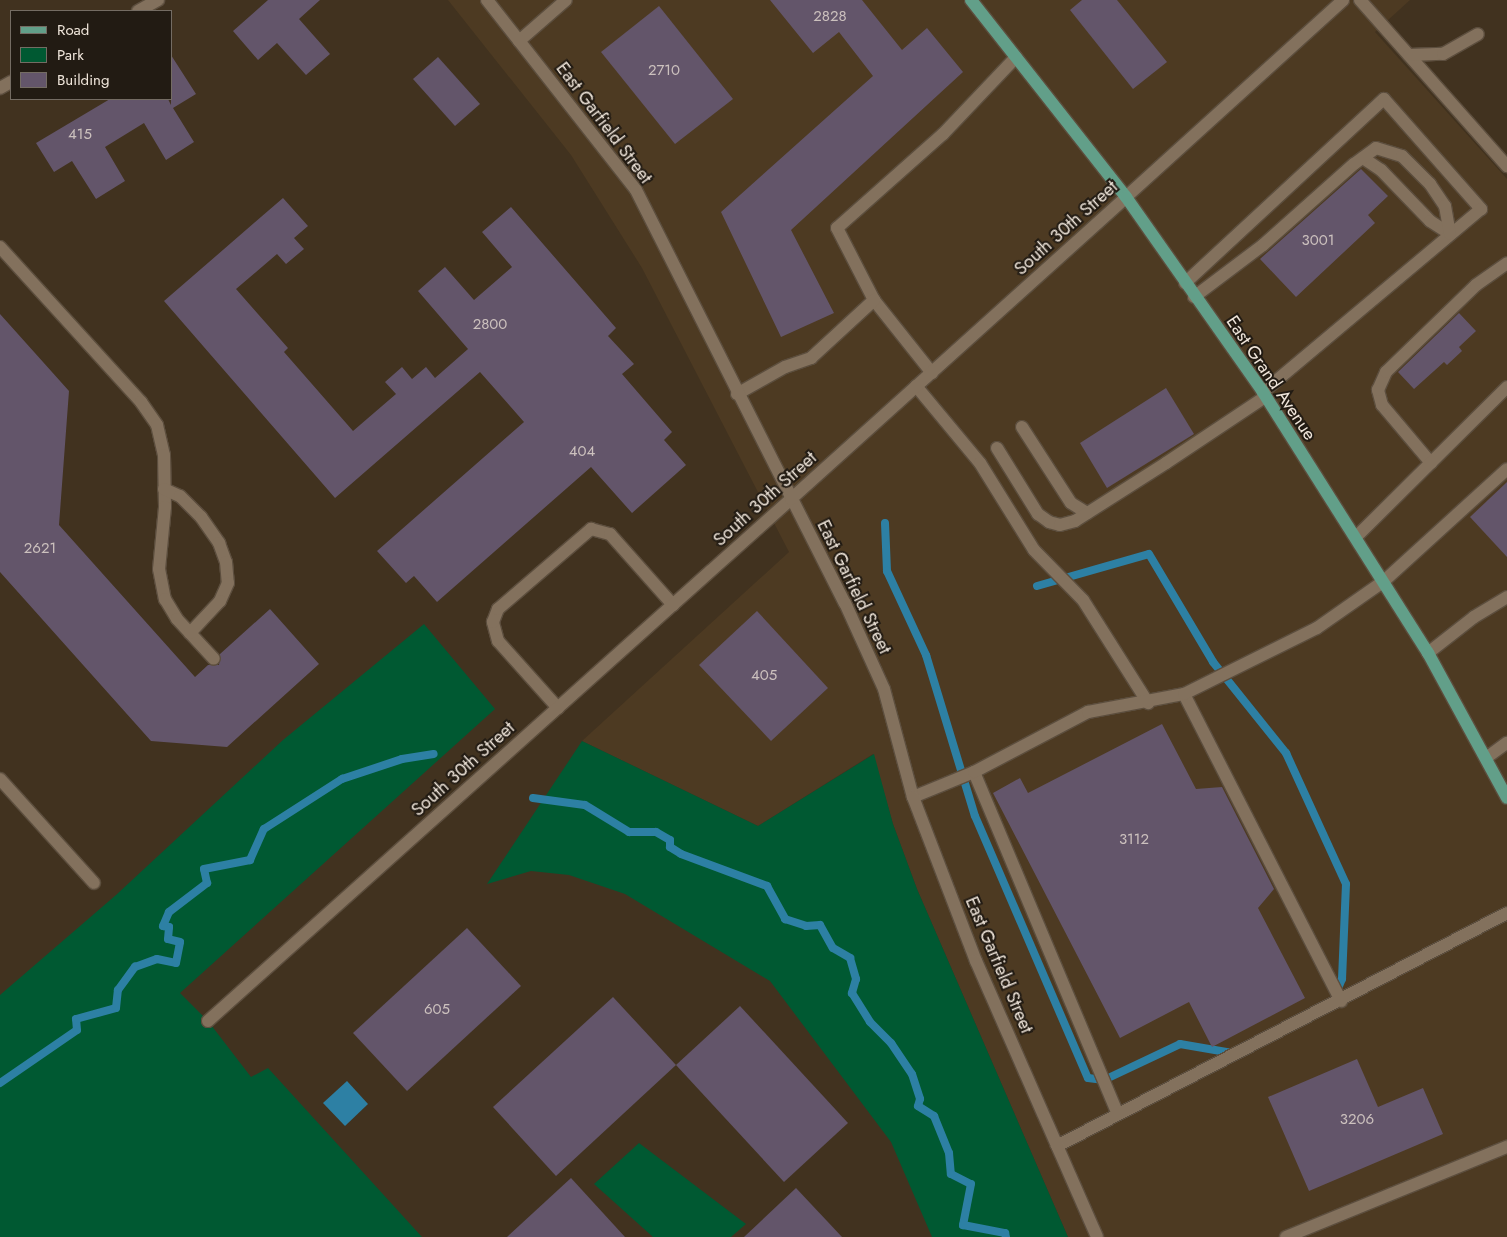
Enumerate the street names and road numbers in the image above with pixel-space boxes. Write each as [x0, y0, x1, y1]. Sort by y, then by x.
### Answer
street label: East Garfield Street [551, 58, 657, 188]
street label: South 30th Street [1010, 176, 1122, 280]
street label: East Grand Avenue [1221, 312, 1321, 444]
street label: South 30th Street [709, 447, 821, 551]
street label: East Garfield Street [812, 517, 896, 657]
street label: South 30th Street [407, 717, 519, 821]
street label: East Garfield Street [961, 894, 1037, 1036]

